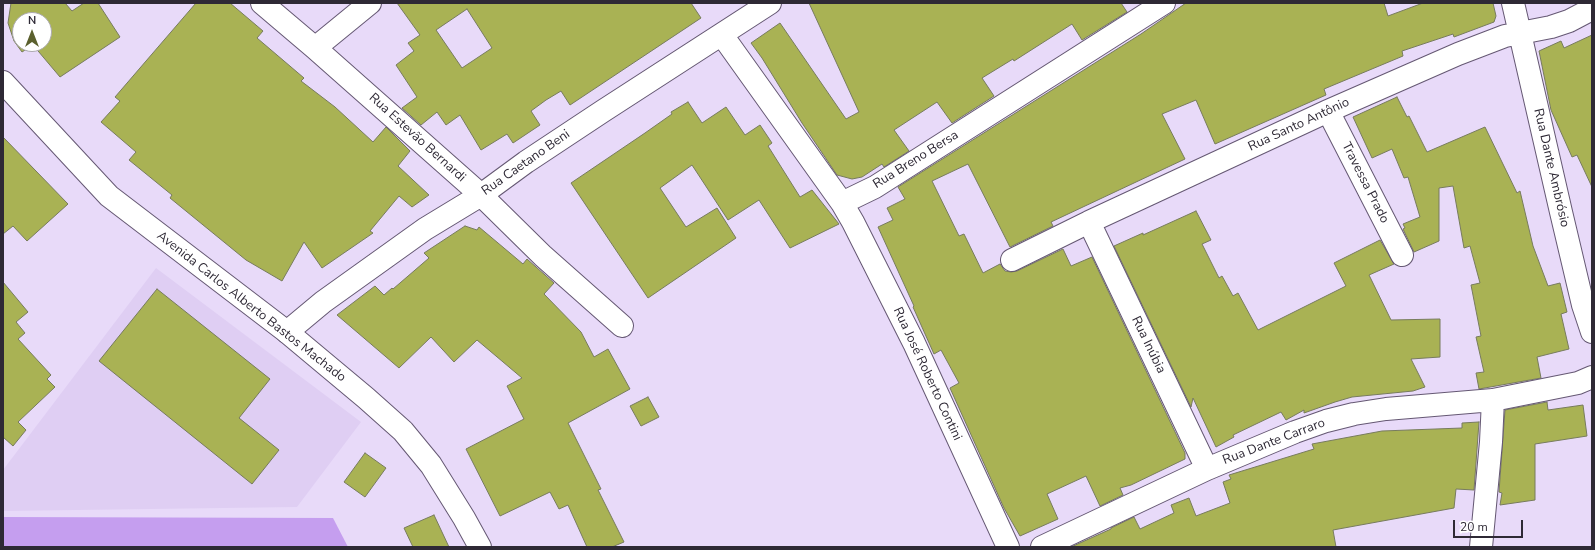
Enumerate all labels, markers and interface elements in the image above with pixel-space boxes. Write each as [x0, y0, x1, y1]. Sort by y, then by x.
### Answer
north arrow [12, 12, 52, 52]
text: N [28, 13, 36, 28]
street label: Rua Estevão Bernardi [365, 90, 469, 186]
street label: Rua Santo Antônio [1246, 95, 1352, 155]
street label: Rua Dante Ambrósio [1530, 107, 1572, 229]
street label: Rua Caetano Beni [479, 127, 573, 199]
street label: Rua Breno Bersa [870, 127, 962, 193]
street label: Travessa Prado [1338, 140, 1392, 226]
street label: Avenida Carlos Alberto Bastos Machado [153, 228, 349, 386]
street label: Rua José Roberto Contini [889, 305, 965, 443]
street label: Rua Inúbia [1127, 314, 1169, 376]
street label: Rua Dante Carraro [1221, 415, 1327, 469]
scale bar [1455, 512, 1525, 538]
text: 20 m [1460, 519, 1488, 535]

